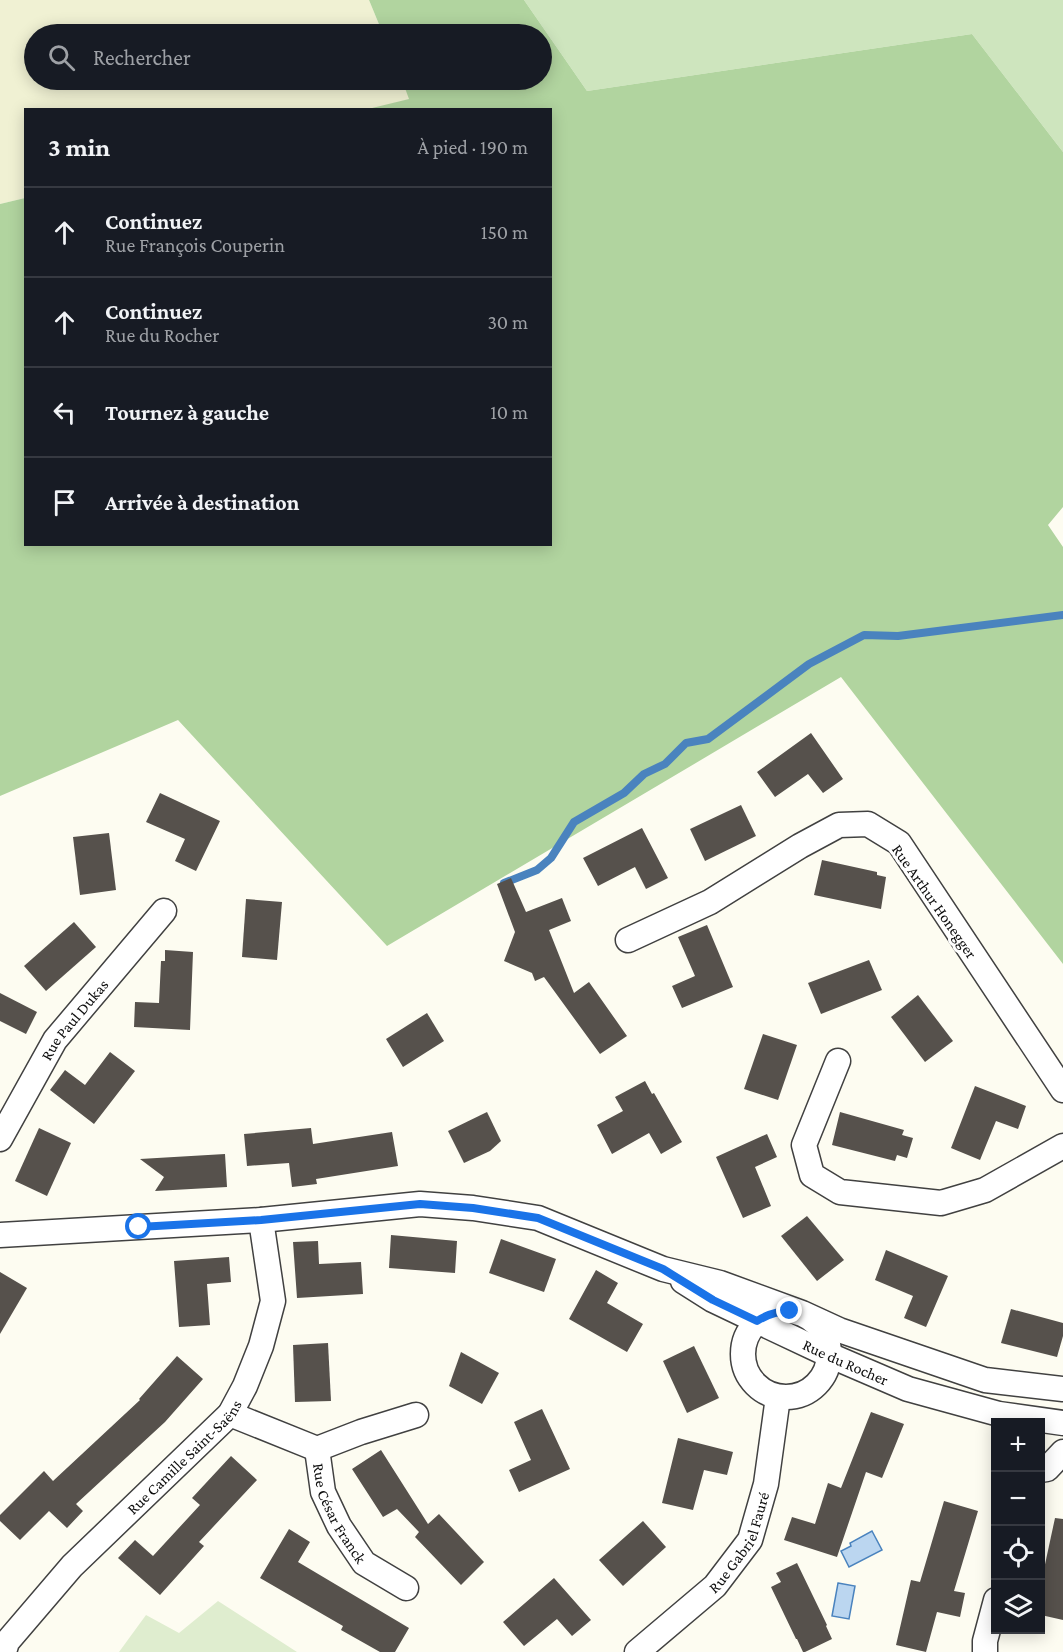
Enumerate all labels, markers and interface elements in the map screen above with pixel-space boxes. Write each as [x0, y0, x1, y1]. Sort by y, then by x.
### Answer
search box [24, 24, 552, 90]
icon: search [45, 41, 78, 74]
text: Rechercher [93, 45, 191, 70]
text: 3 min [48, 133, 110, 162]
text: À pied · 190 m [418, 136, 528, 158]
text: Continuez [105, 209, 202, 234]
icon: ahead [48, 216, 81, 249]
text: 150 m [481, 221, 528, 243]
text: Rue François Couperin [105, 234, 285, 256]
text: Continuez [105, 299, 202, 324]
icon: ahead [48, 306, 81, 339]
text: 30 m [487, 311, 528, 333]
text: Rue du Rocher [105, 324, 219, 346]
icon: left [48, 396, 81, 429]
text: Tournez à gauche [105, 400, 269, 425]
text: 10 m [490, 401, 528, 423]
icon: arrive [48, 486, 81, 519]
text: Arrivée à destination [105, 490, 299, 515]
street label: Rue Arthur Honegger [888, 841, 981, 962]
street label: Rue Paul Dukas [38, 976, 112, 1063]
route start [125, 1213, 151, 1239]
route end [776, 1297, 802, 1323]
street label: Rue du Rocher [800, 1336, 891, 1389]
street label: Rue Camille Saint-Saëns [123, 1397, 245, 1518]
map controls [991, 1418, 1045, 1634]
button: + [991, 1418, 1045, 1472]
street label: Rue César Franck [310, 1462, 370, 1567]
button: − [991, 1472, 1045, 1526]
street label: Rue Gabriel Fauré [706, 1490, 772, 1596]
button: locate [991, 1526, 1045, 1580]
button: layers [991, 1580, 1045, 1634]

